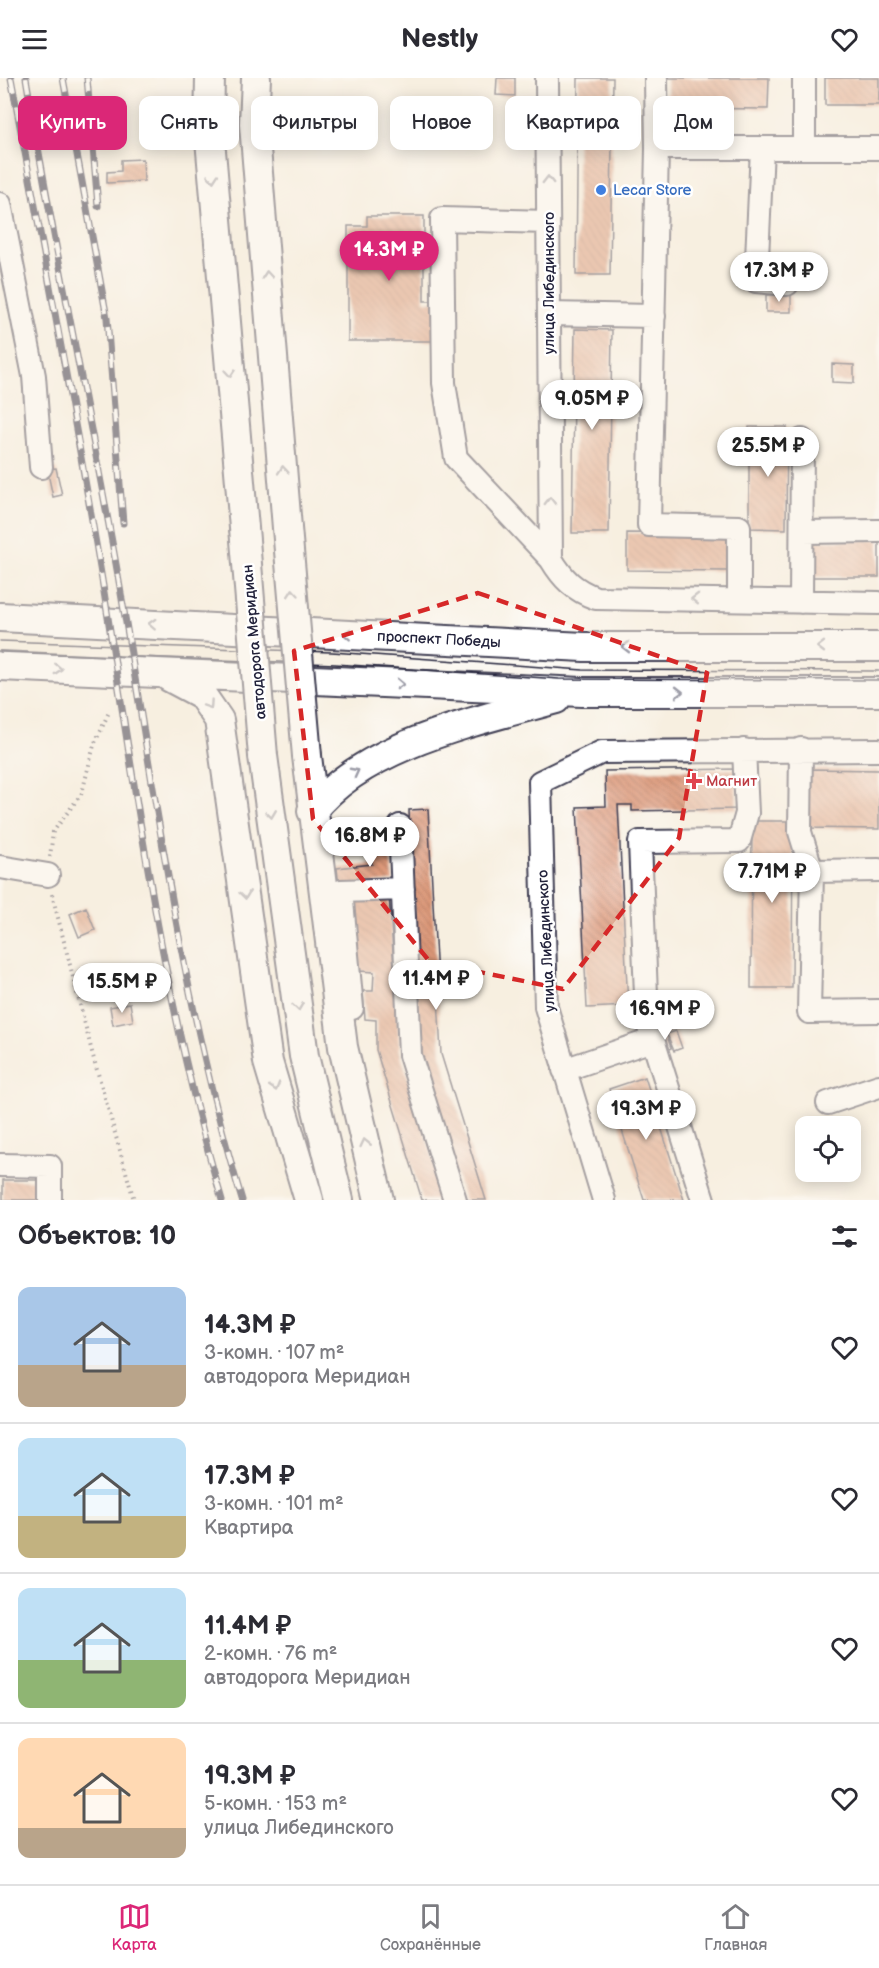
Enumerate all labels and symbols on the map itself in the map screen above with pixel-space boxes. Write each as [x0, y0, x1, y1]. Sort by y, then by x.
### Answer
one-way arrow [206, 174, 219, 183]
one-way arrow [542, 175, 554, 184]
place label: Lecar Store [613, 181, 692, 200]
marker: Lecar Store [594, 183, 608, 197]
street label: улица Либединского [540, 212, 559, 354]
pin: 14.3M ₽ [334, 231, 444, 282]
pin: 17.3M ₽ [724, 252, 834, 303]
one-way arrow [260, 271, 273, 280]
one-way arrow [223, 368, 236, 377]
pin: 9.05M ₽ [537, 380, 647, 431]
pin: 25.5M ₽ [713, 427, 823, 478]
one-way arrow [276, 465, 289, 474]
one-way arrow [544, 496, 556, 505]
street label: автодорога Меридиан [238, 564, 271, 720]
one-way arrow [287, 588, 300, 597]
one-way arrow [690, 593, 699, 605]
one-way arrow [148, 617, 157, 630]
street label: проспект Победы [377, 627, 501, 652]
one-way arrow [342, 628, 351, 641]
one-way arrow [621, 641, 630, 653]
one-way arrow [816, 641, 825, 653]
one-way arrow [54, 662, 63, 675]
one-way arrow [396, 677, 405, 690]
one-way arrow [674, 686, 683, 698]
one-way arrow [202, 698, 213, 709]
one-way arrow [348, 768, 359, 779]
place label: Магнит [706, 772, 757, 791]
marker: Магнит [687, 774, 701, 788]
one-way arrow [265, 810, 277, 819]
pin: 16.8M ₽ [315, 817, 425, 868]
pin: 7.71M ₽ [717, 853, 827, 904]
street label: улица Либединского [533, 869, 560, 1013]
one-way arrow [238, 890, 250, 900]
pin: 11.4M ₽ [381, 960, 491, 1011]
pin: 15.5M ₽ [67, 963, 177, 1014]
pin: 16.9M ₽ [610, 990, 720, 1041]
one-way arrow [291, 1003, 303, 1012]
one-way arrow [268, 1081, 280, 1092]
pin: 19.3M ₽ [591, 1090, 701, 1141]
one-way arrow [360, 1138, 373, 1148]

